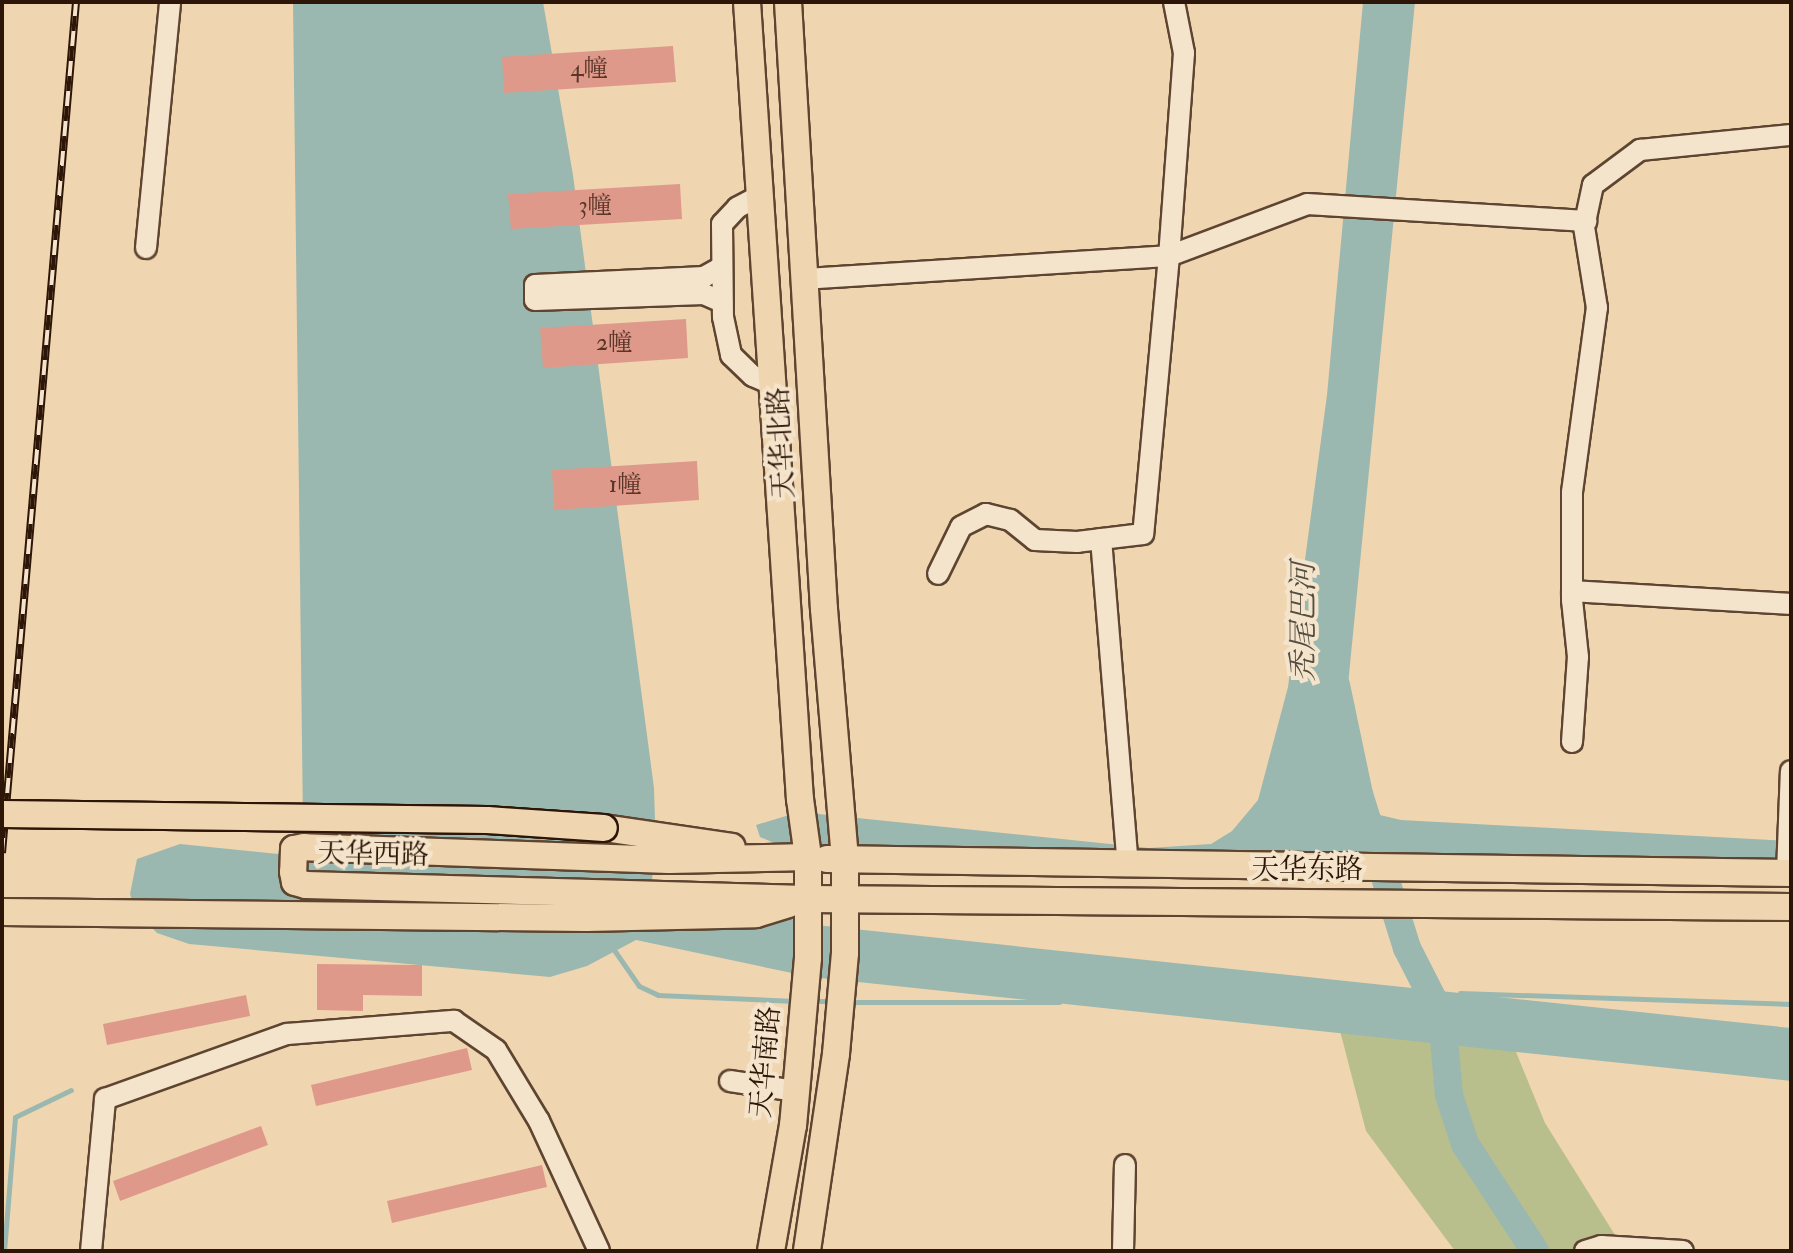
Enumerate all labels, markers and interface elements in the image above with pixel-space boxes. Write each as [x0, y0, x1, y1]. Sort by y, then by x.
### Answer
house number: 4幢 [571, 55, 607, 83]
house number: 3幢 [578, 192, 612, 220]
house number: 2幢 [596, 329, 632, 357]
street label: 天华北路 [762, 386, 802, 500]
house number: 1幢 [609, 471, 641, 499]
water label: 秃尾巴河 [1286, 562, 1322, 682]
street label: 天华西路 [317, 837, 429, 873]
street label: 天华东路 [1251, 853, 1363, 887]
street label: 天华南路 [744, 1005, 788, 1119]

